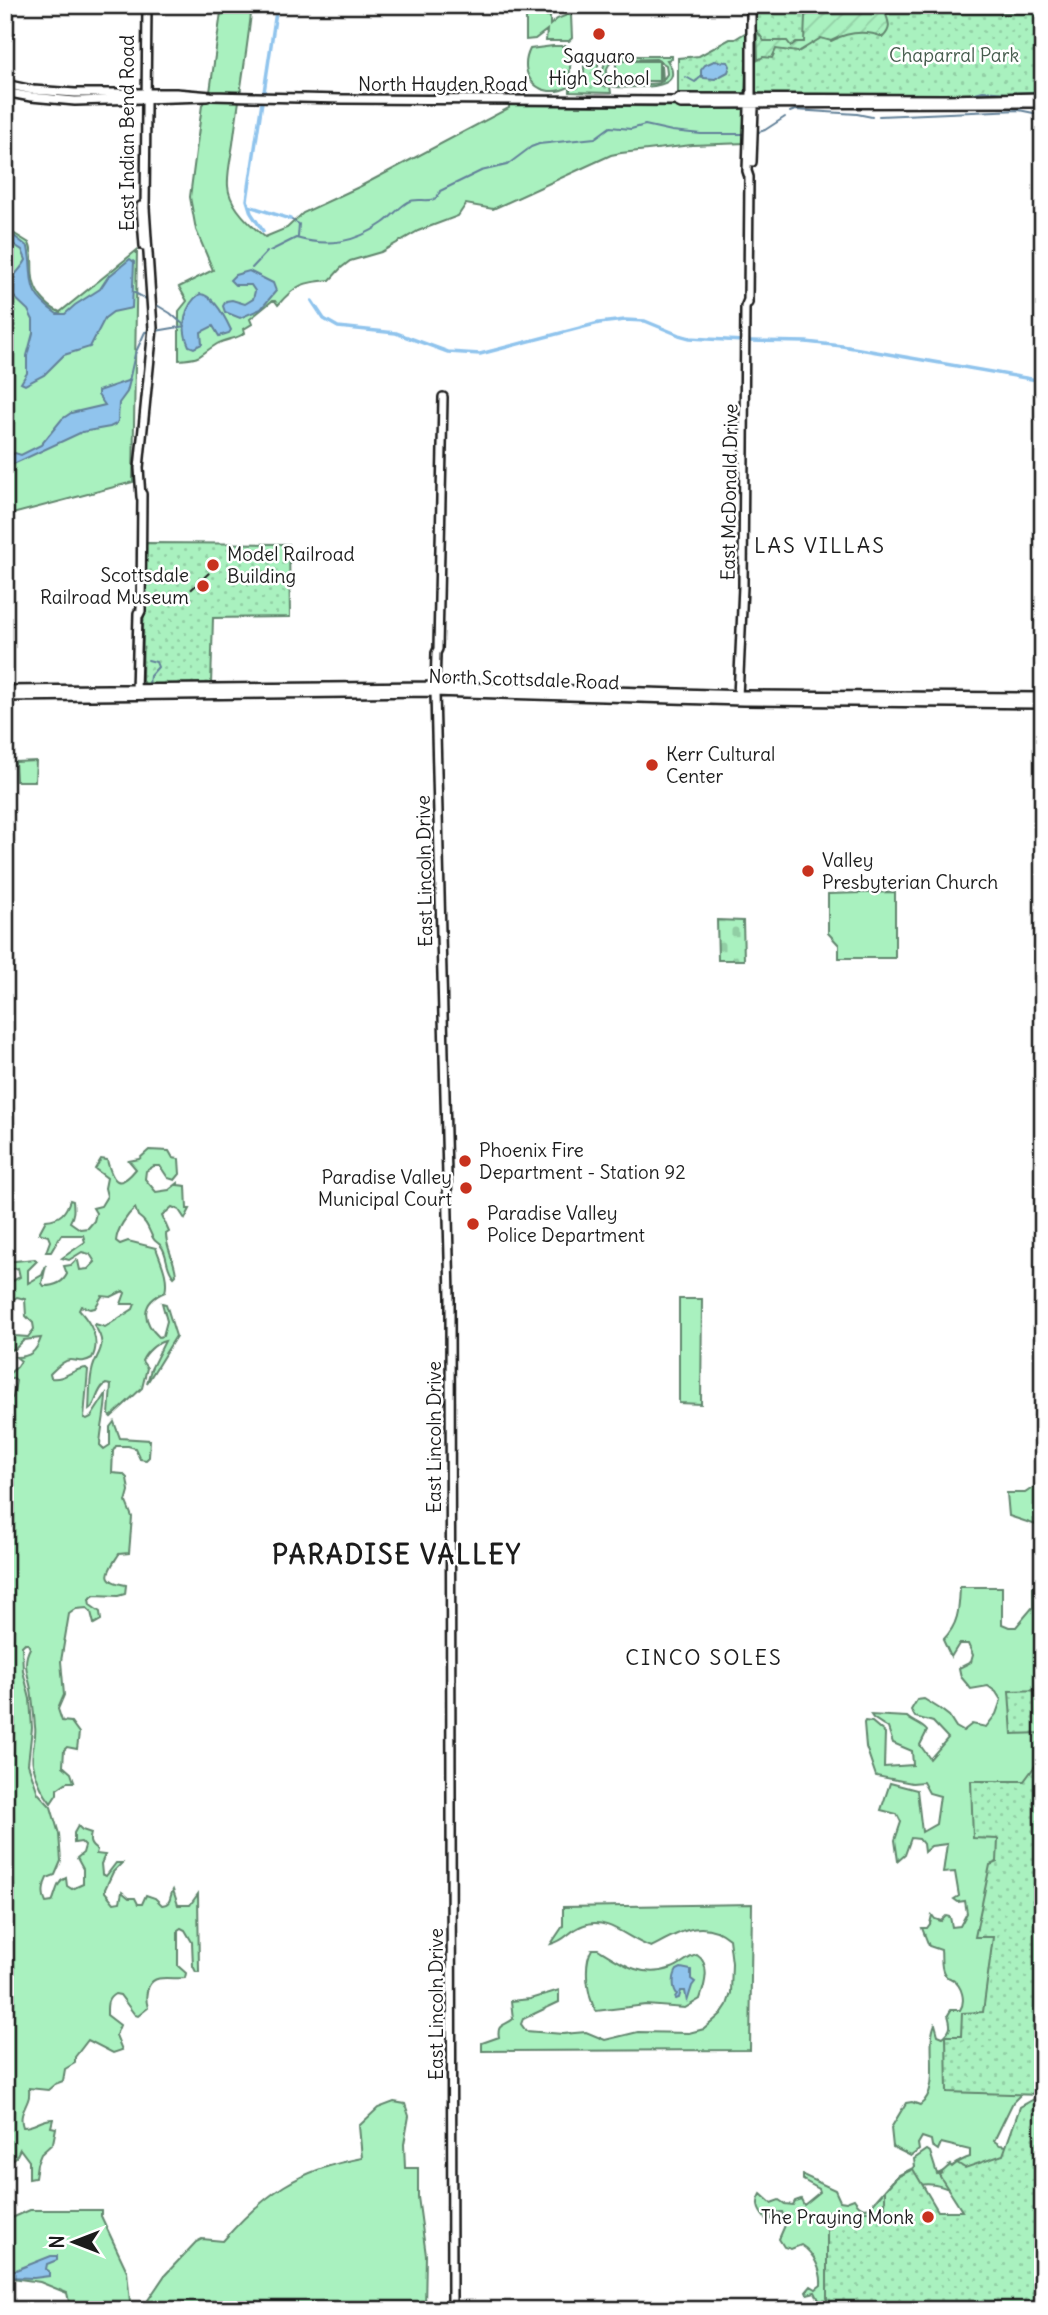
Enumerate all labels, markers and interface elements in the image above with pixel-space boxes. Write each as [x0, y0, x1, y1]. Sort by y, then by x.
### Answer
marker: Saguaro High School [591, 26, 607, 42]
street label: East Indian Bend Road [115, 35, 139, 231]
park label: Chaparral Park [889, 43, 1019, 67]
place label: Saguaro High School [549, 44, 649, 90]
street label: North Hayden Road [358, 72, 528, 96]
street label: East McDonald Drive [715, 403, 743, 581]
district label: LAS VILLAS [754, 532, 886, 559]
place label: Model Railroad Building [227, 542, 355, 588]
marker: Model Railroad Building [205, 557, 221, 573]
place label: Scottsdale Railroad Museum [40, 563, 189, 609]
marker: Scottsdale Railroad Museum [195, 578, 211, 594]
street label: North Scottsdale Road [428, 664, 620, 694]
place label: Kerr Cultural Center [666, 742, 775, 788]
marker: Kerr Cultural Center [644, 757, 660, 773]
street label: East Lincoln Drive [411, 795, 437, 947]
place label: Valley Presbyterian Church [822, 848, 998, 894]
marker: Valley Presbyterian Church [800, 863, 816, 879]
place label: Phoenix Fire Department - Station 92 [479, 1138, 686, 1184]
marker: Phoenix Fire Department - Station 92 [457, 1153, 473, 1169]
place label: Paradise Valley Municipal Court [318, 1165, 452, 1211]
marker: Paradise Valley Municipal Court [458, 1180, 474, 1196]
place label: Paradise Valley Police Department [487, 1201, 645, 1247]
marker: Paradise Valley Police Department [465, 1216, 481, 1232]
street label: East Lincoln Drive [422, 1361, 446, 1513]
district label: PARADISE VALLEY [272, 1538, 522, 1571]
district label: CINCO SOLES [625, 1644, 783, 1671]
street label: East Lincoln Drive [424, 1928, 448, 2080]
place label: The Praying Monk [761, 2205, 914, 2229]
north arrow [38, 2206, 108, 2276]
marker: The Praying Monk [920, 2209, 936, 2225]
text: N [45, 2235, 69, 2249]

